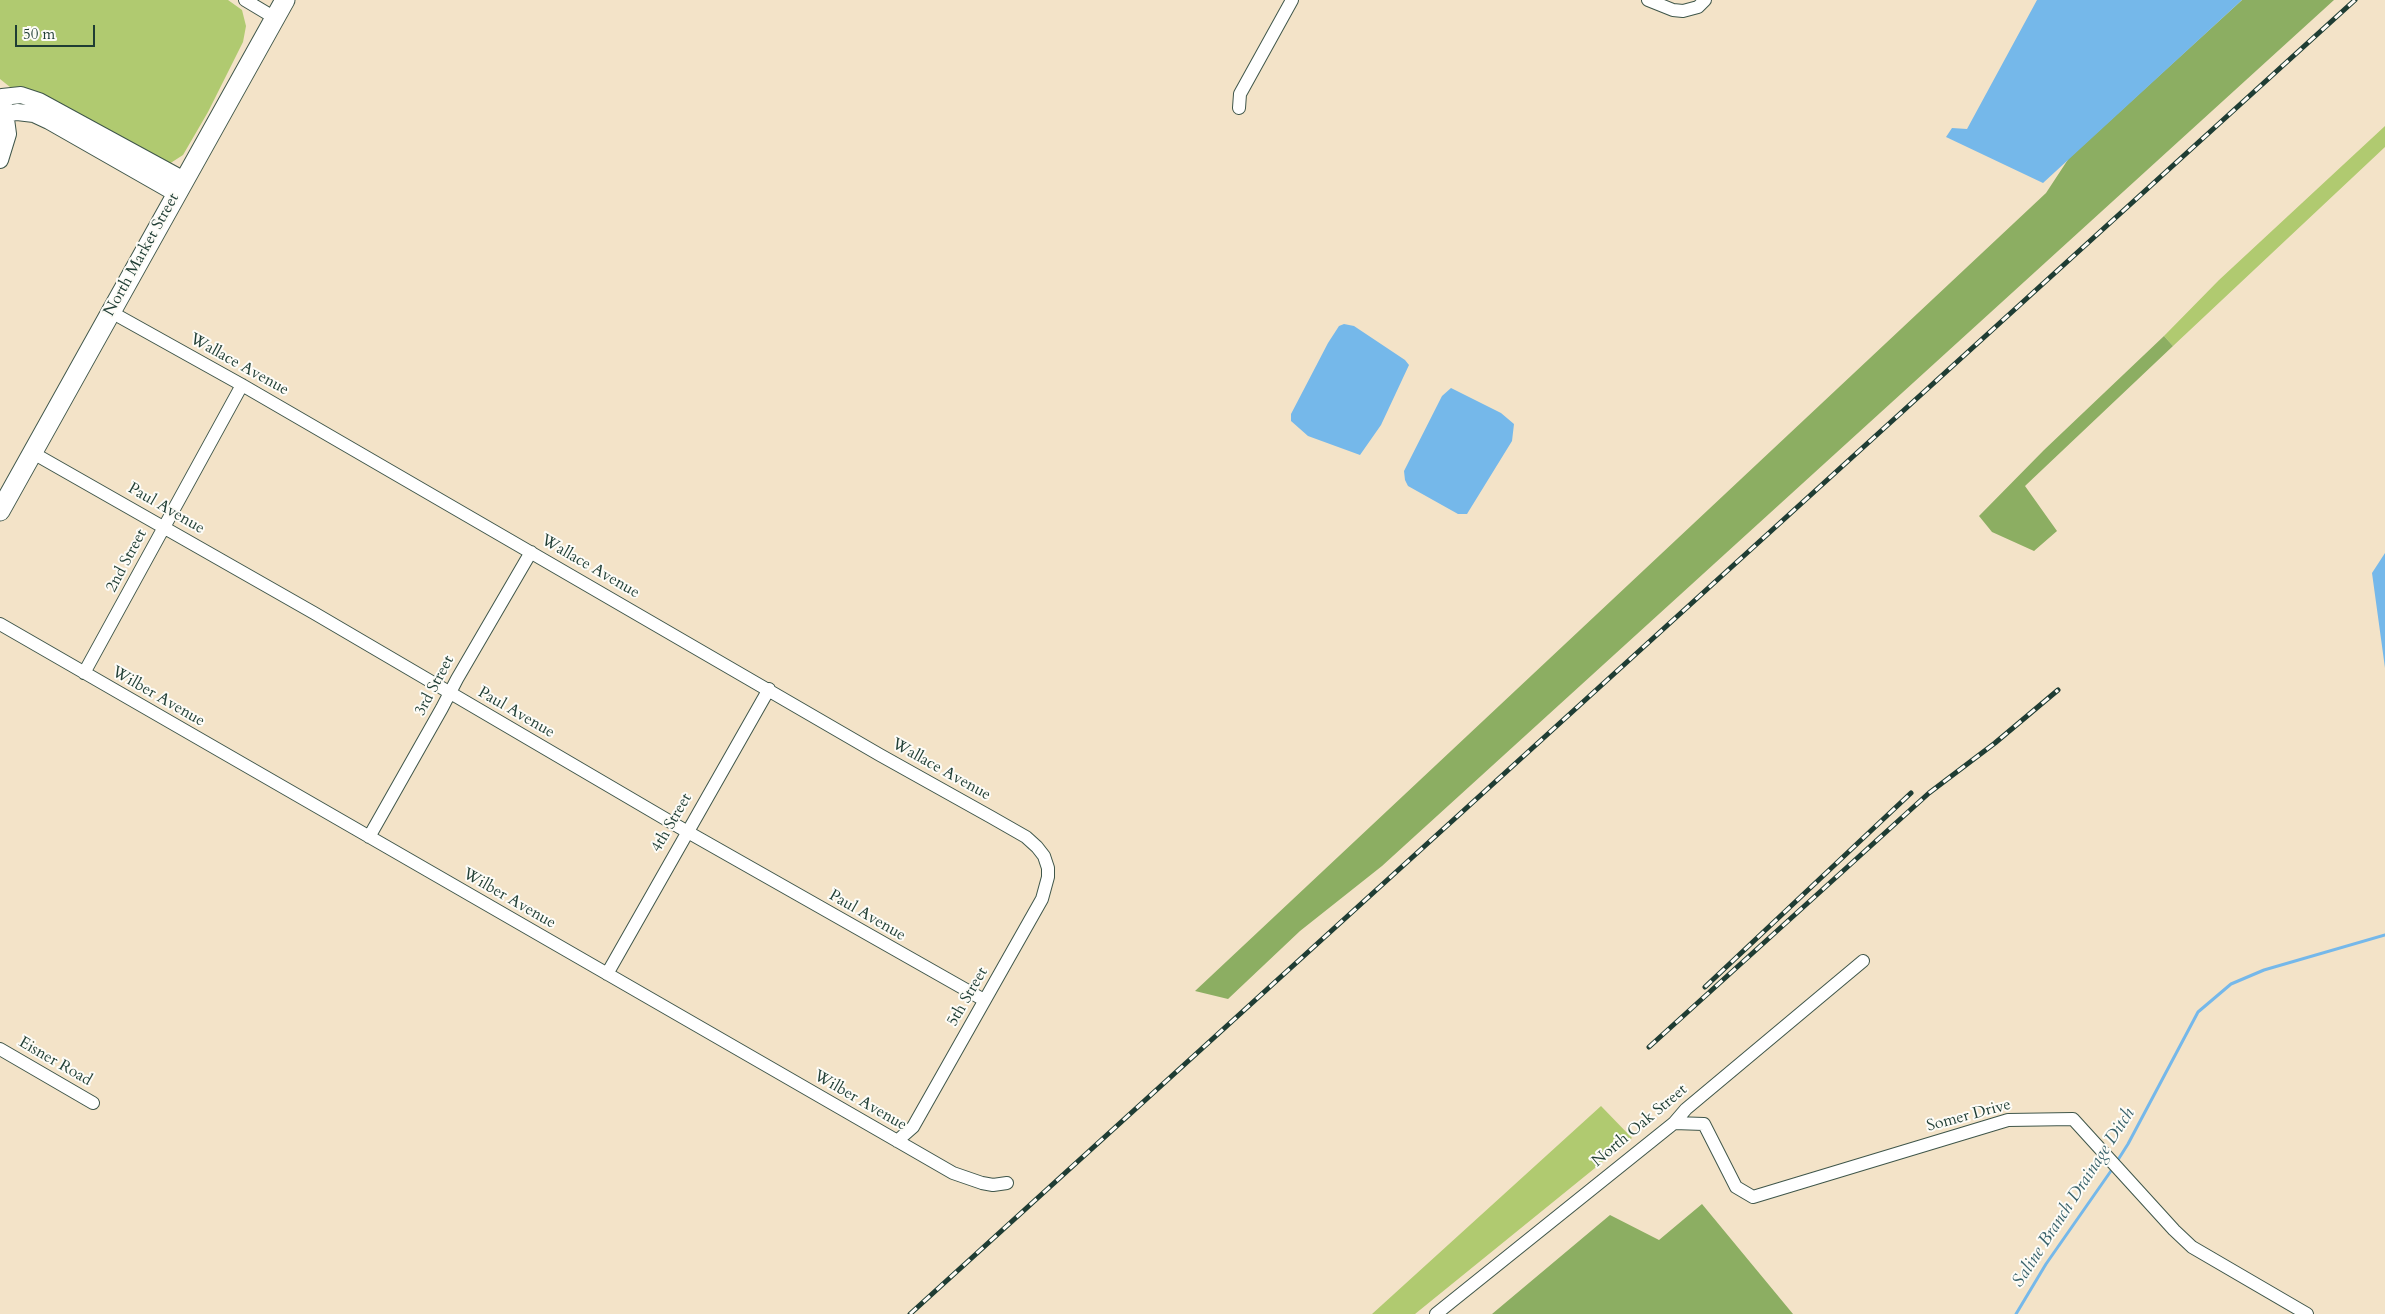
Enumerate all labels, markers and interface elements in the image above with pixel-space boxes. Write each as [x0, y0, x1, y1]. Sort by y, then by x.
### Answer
scale bar [18, 15, 98, 47]
text: 50 m [23, 24, 55, 44]
street label: North Market Street [100, 190, 184, 320]
street label: Wallace Avenue [186, 330, 292, 400]
street label: Paul Avenue [124, 479, 208, 539]
street label: 2nd Street [102, 526, 152, 596]
street label: Wallace Avenue [537, 531, 643, 603]
street label: 3rd Street [411, 653, 459, 719]
street label: Wilber Avenue [108, 663, 208, 731]
street label: Paul Avenue [474, 683, 558, 743]
street label: Wallace Avenue [888, 735, 994, 805]
street label: 4th Street [647, 790, 697, 856]
street label: Wilber Avenue [459, 865, 559, 933]
street label: Paul Avenue [825, 886, 909, 946]
street label: 5th Street [943, 964, 993, 1030]
street label: Eisner Road [15, 1033, 95, 1091]
street label: Wilber Avenue [810, 1067, 910, 1135]
street label: North Oak Street [1588, 1081, 1692, 1171]
street label: Somer Drive [1925, 1096, 2013, 1136]
water label: Saline Branch Drainage Ditch [2008, 1104, 2140, 1292]

